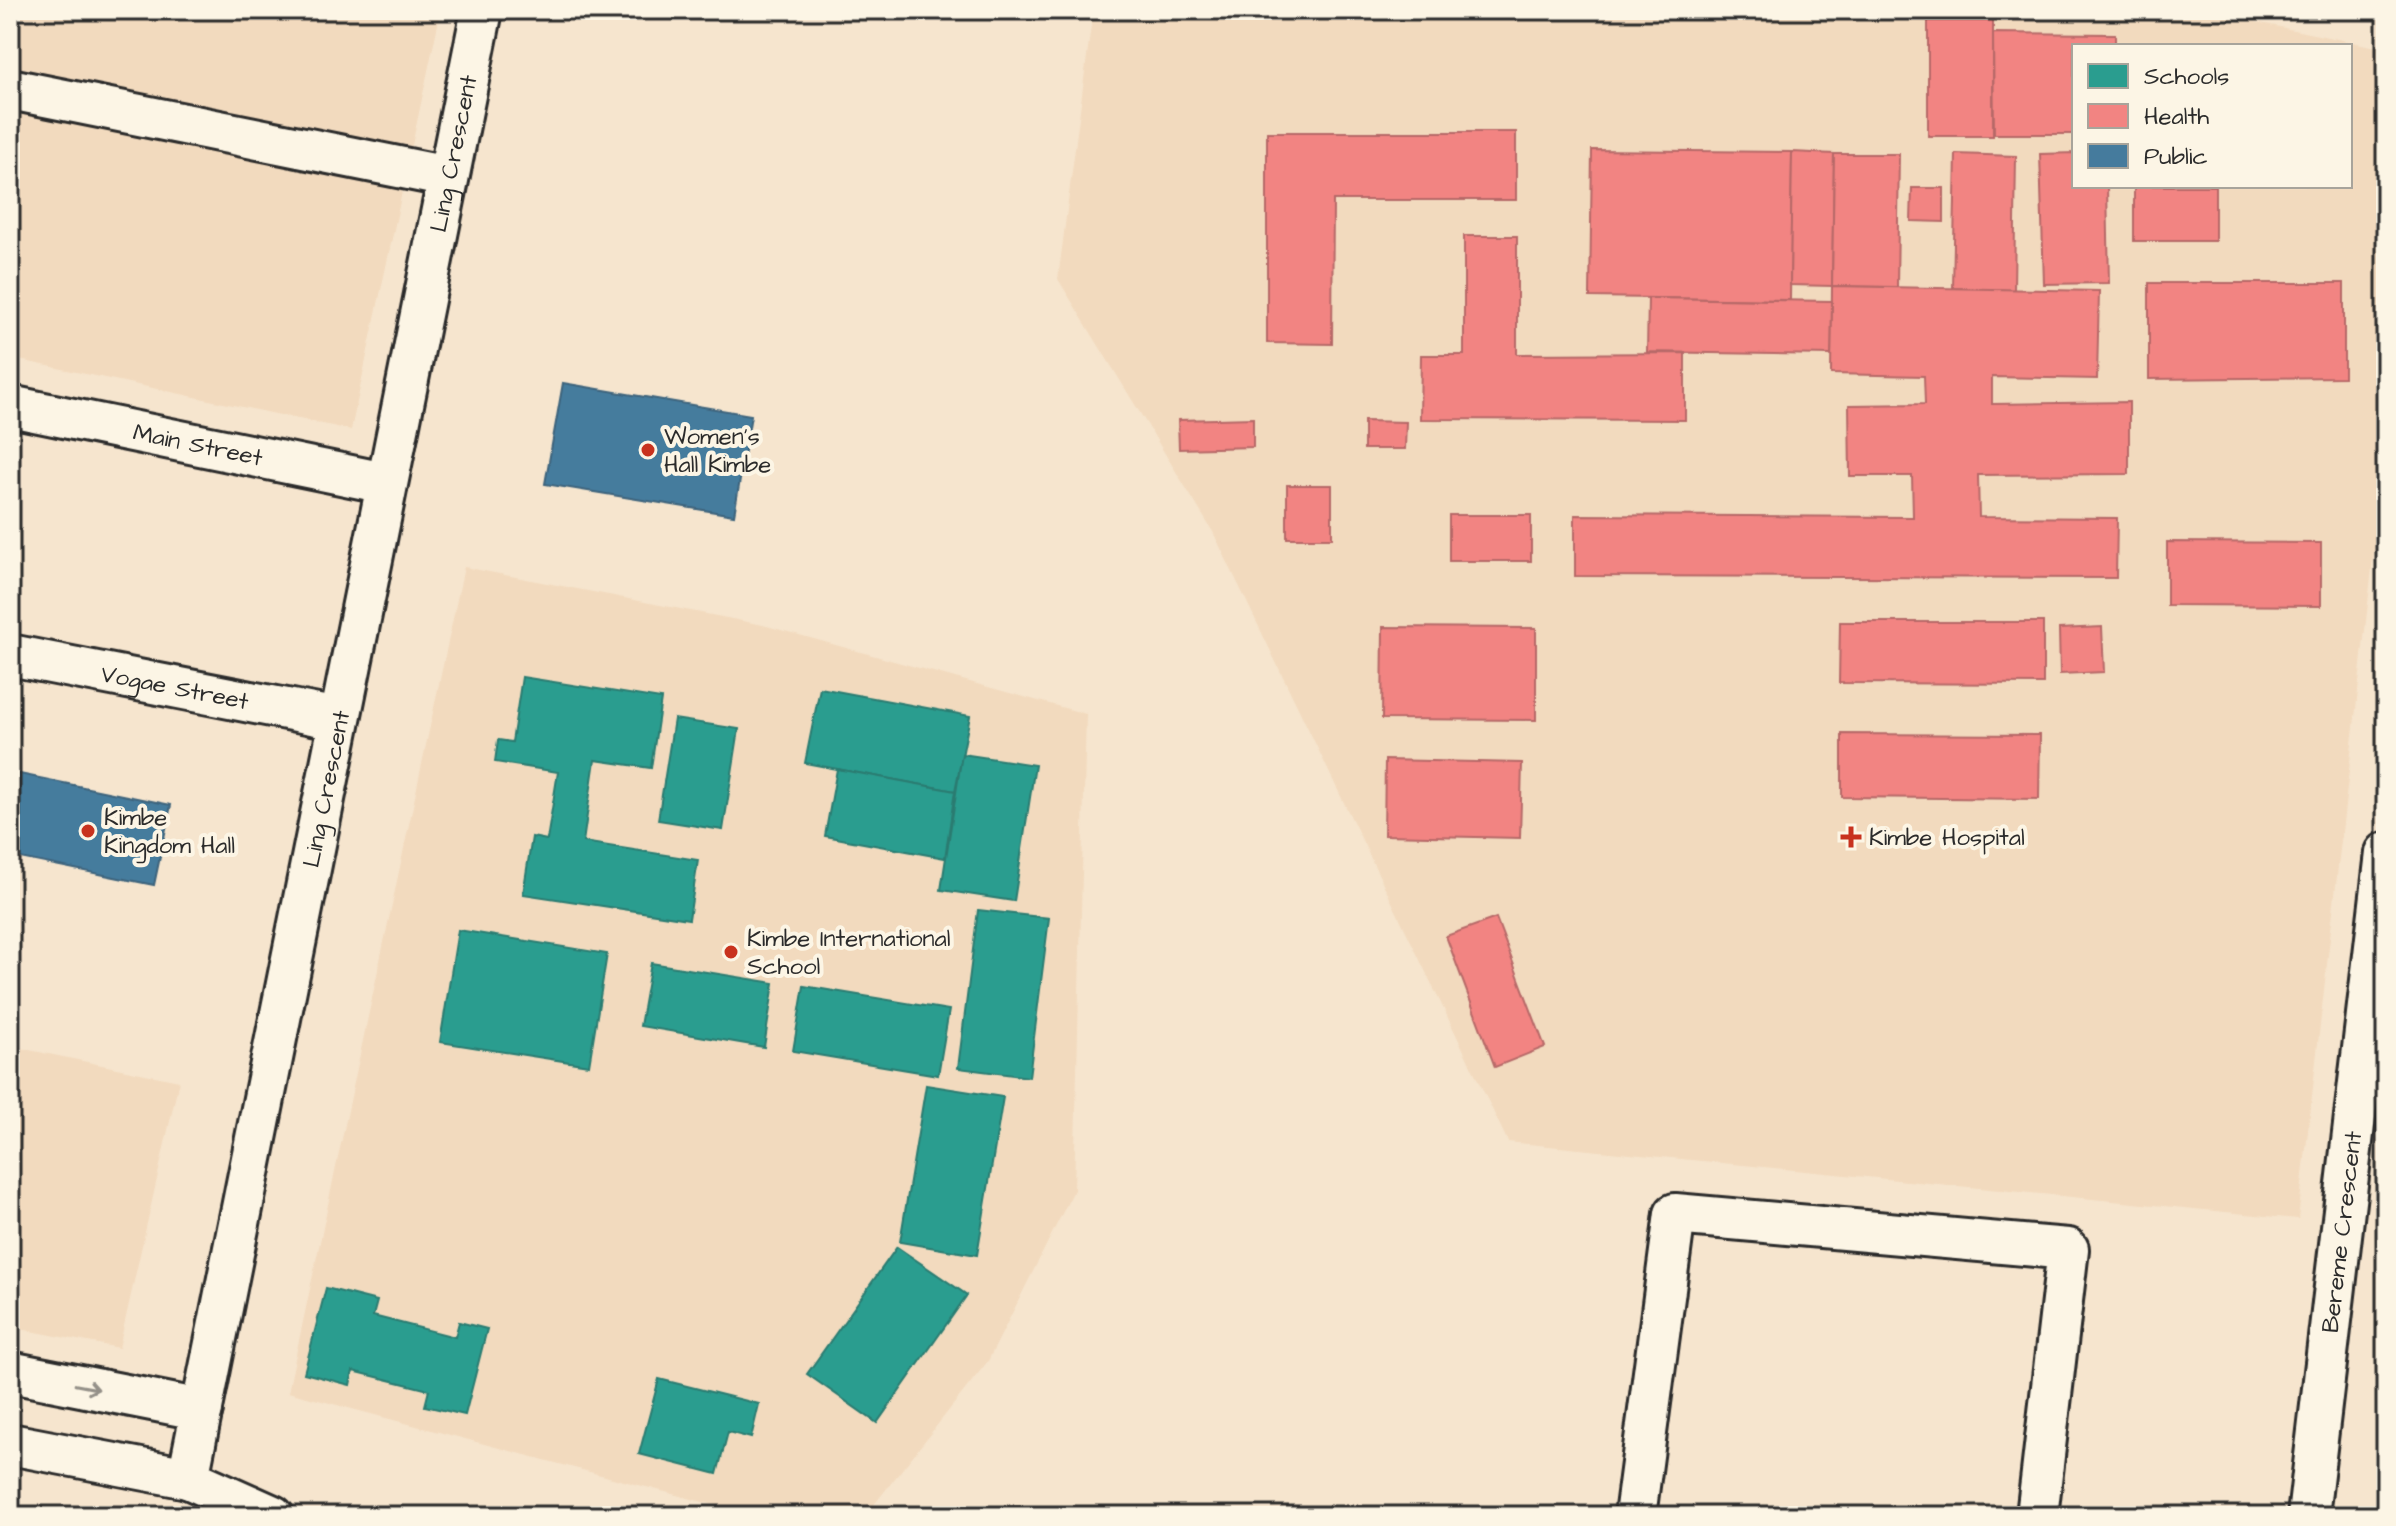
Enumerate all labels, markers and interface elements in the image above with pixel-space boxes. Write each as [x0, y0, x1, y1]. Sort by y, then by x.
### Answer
legend [2072, 44, 2352, 188]
text: Schools [2144, 60, 2229, 94]
street label: Ling Crescent [422, 72, 487, 235]
text: Health [2144, 100, 2209, 134]
text: Public [2144, 140, 2208, 174]
street label: Main Street [130, 416, 266, 476]
place label: Women's Hall Kimbe [664, 420, 771, 482]
marker: Women's Hall Kimbe [639, 441, 657, 459]
street label: Vogae Street [98, 657, 252, 719]
street label: Ling Crescent [295, 707, 359, 870]
place label: Kimbe Kingdom Hall [104, 801, 235, 864]
place label: Kimbe Hospital [1869, 821, 2025, 855]
marker: Kimbe Kingdom Hall [79, 822, 97, 840]
marker: Kimbe Hospital [1840, 826, 1862, 848]
place label: Kimbe International School [747, 922, 951, 984]
marker: Kimbe International School [722, 943, 740, 961]
street label: Bereme Crescent [2314, 1129, 2371, 1335]
one-way arrow [73, 1381, 99, 1396]

